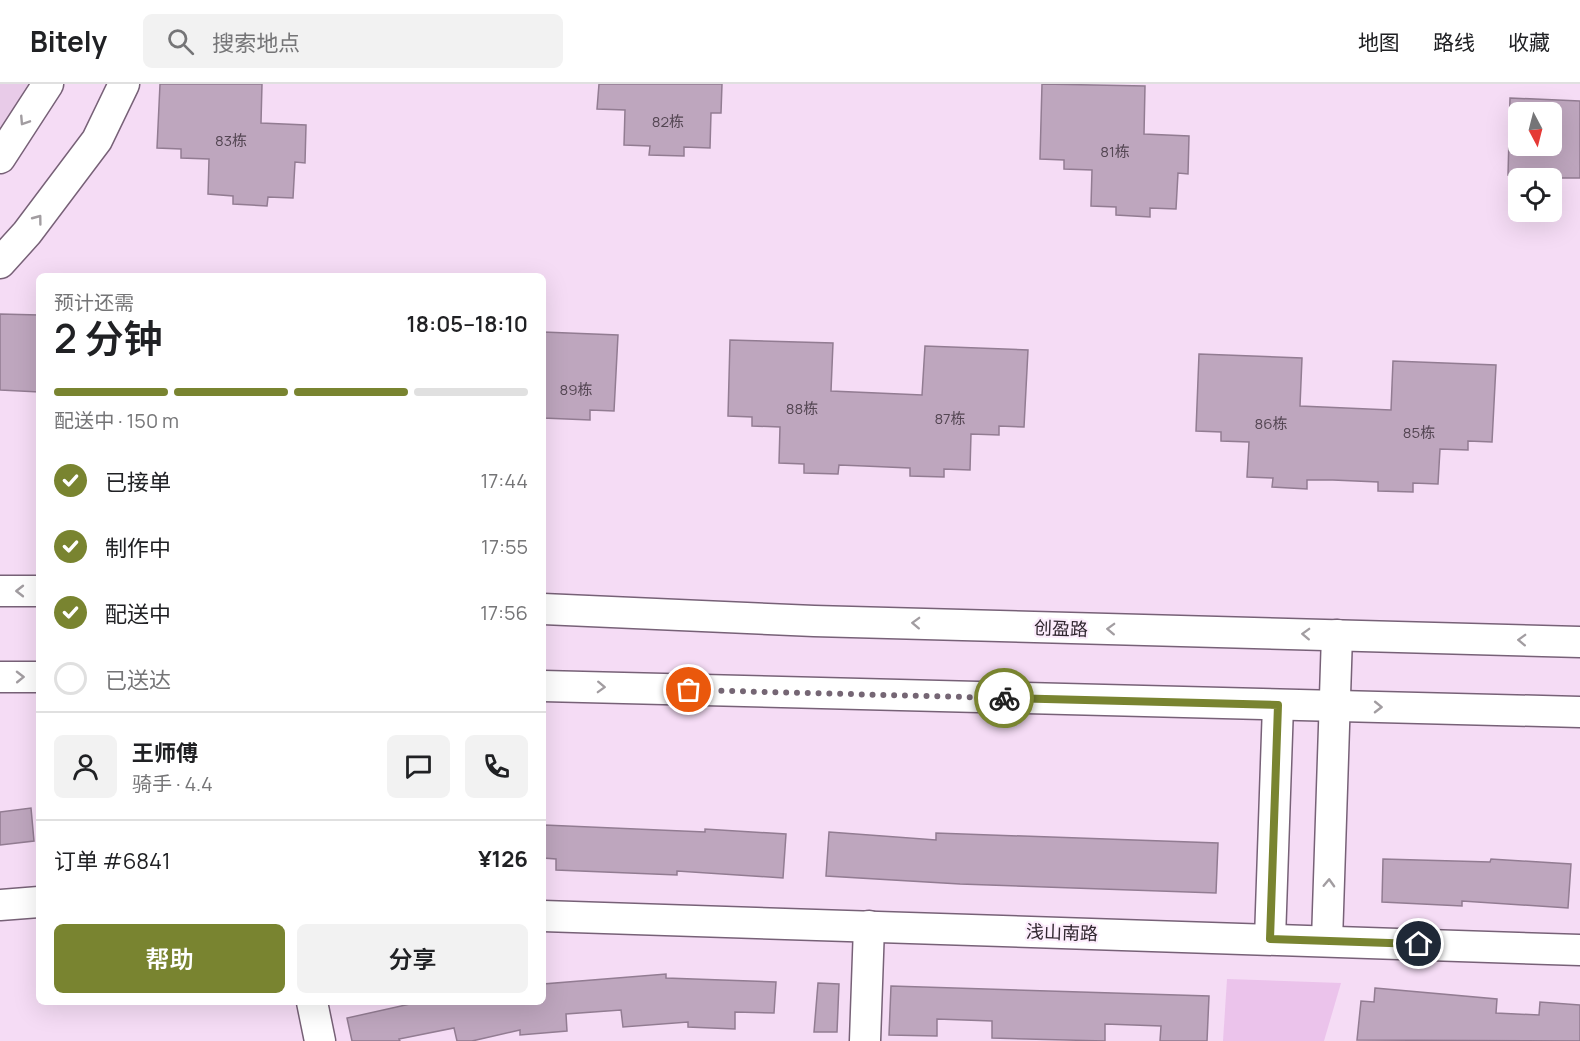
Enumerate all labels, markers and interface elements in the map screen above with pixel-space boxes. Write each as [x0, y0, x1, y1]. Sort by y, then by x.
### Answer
search box [143, 14, 563, 68]
text: Bitely [30, 22, 107, 60]
icon: search [164, 25, 197, 58]
text: 搜索地点 [212, 28, 300, 58]
text: 地图 [1358, 28, 1400, 56]
text: 路线 [1433, 28, 1475, 56]
text: 收藏 [1508, 28, 1550, 56]
north arrow [1508, 102, 1562, 156]
map controls [1508, 102, 1562, 222]
house number: 82栋 [652, 111, 684, 132]
one-way arrow [20, 114, 31, 125]
house number: 83栋 [215, 130, 247, 151]
house number: 81栋 [1100, 141, 1130, 162]
button: locate [1508, 168, 1562, 222]
one-way arrow [30, 214, 41, 225]
text: 预计还需 [54, 289, 134, 316]
text: 18:05–18:10 [407, 309, 528, 339]
text: 2 分钟 [54, 311, 163, 365]
house number: 89栋 [559, 379, 593, 400]
house number: 88栋 [786, 398, 818, 419]
text: 配送中 · 150 m [54, 407, 179, 434]
house number: 87栋 [934, 408, 966, 429]
house number: 86栋 [1254, 413, 1288, 434]
house number: 85栋 [1403, 422, 1435, 443]
icon: check [54, 464, 87, 497]
text: 已接单 [105, 467, 171, 497]
text: 17:44 [480, 467, 528, 494]
icon: check [54, 530, 87, 563]
text: 制作中 [105, 533, 171, 563]
text: 17:55 [481, 533, 528, 560]
one-way arrow [15, 585, 24, 597]
icon: check [54, 596, 87, 629]
text: 配送中 [105, 599, 171, 629]
text: 17:56 [480, 599, 528, 626]
street label: 创盈路 [1034, 615, 1088, 641]
one-way arrow [911, 617, 920, 630]
one-way arrow [1106, 623, 1115, 635]
one-way arrow [1301, 628, 1310, 641]
one-way arrow [1517, 634, 1526, 647]
pin [663, 664, 714, 715]
text: 已送达 [105, 665, 171, 695]
courier [974, 668, 1034, 728]
one-way arrow [15, 671, 24, 683]
icon: bag [672, 673, 705, 706]
one-way arrow [597, 681, 606, 694]
icon: bike [988, 682, 1021, 715]
one-way arrow [1373, 701, 1382, 713]
button: person [54, 735, 117, 798]
button: chat [387, 735, 450, 798]
button: phone [465, 735, 528, 798]
text: 王师傅 [132, 738, 198, 768]
text: 骑手 · 4.4 [132, 770, 213, 797]
text: ¥126 [478, 844, 528, 874]
text: 订单 #6841 [54, 846, 171, 876]
one-way arrow [1323, 878, 1335, 887]
pin [1393, 918, 1444, 969]
street label: 浅山南路 [1026, 919, 1098, 945]
button: 帮助 [54, 924, 285, 993]
button: 分享 [297, 924, 528, 993]
icon: home [1402, 927, 1435, 960]

